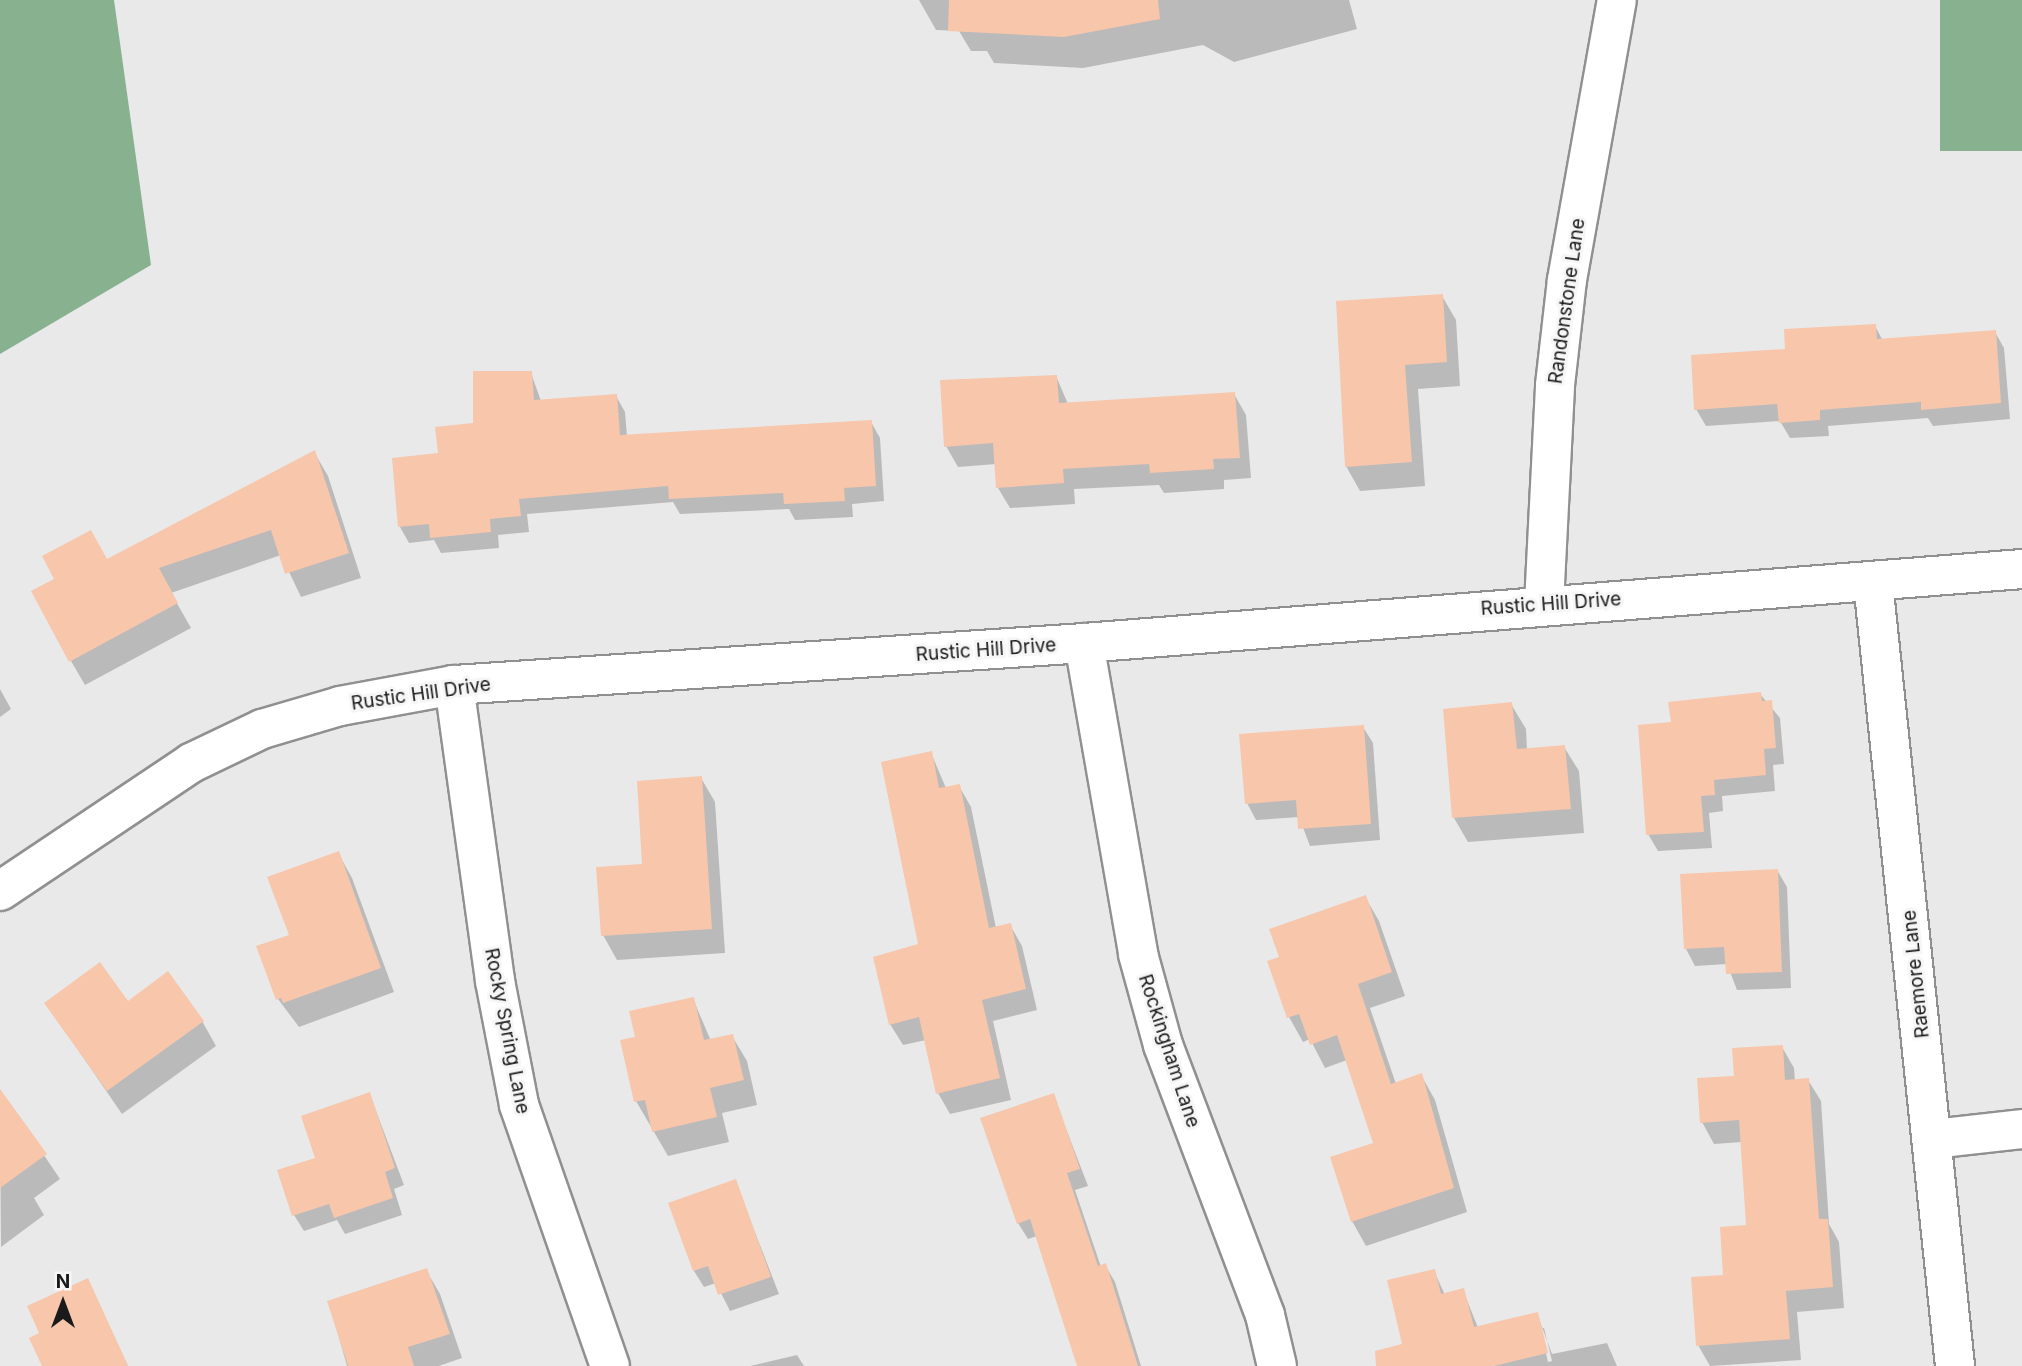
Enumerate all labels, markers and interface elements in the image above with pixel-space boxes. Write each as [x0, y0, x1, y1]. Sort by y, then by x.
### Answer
street label: Randonstone Lane [1544, 217, 1590, 385]
street label: Rustic Hill Drive [1480, 588, 1622, 620]
street label: Rustic Hill Drive [915, 634, 1057, 666]
street label: Rustic Hill Drive [350, 673, 492, 715]
street label: Raemore Lane [1898, 909, 1934, 1039]
street label: Rocky Spring Lane [480, 946, 534, 1116]
street label: Rockingham Lane [1133, 972, 1205, 1130]
north arrow [28, 1268, 98, 1338]
text: N [56, 1270, 70, 1293]

